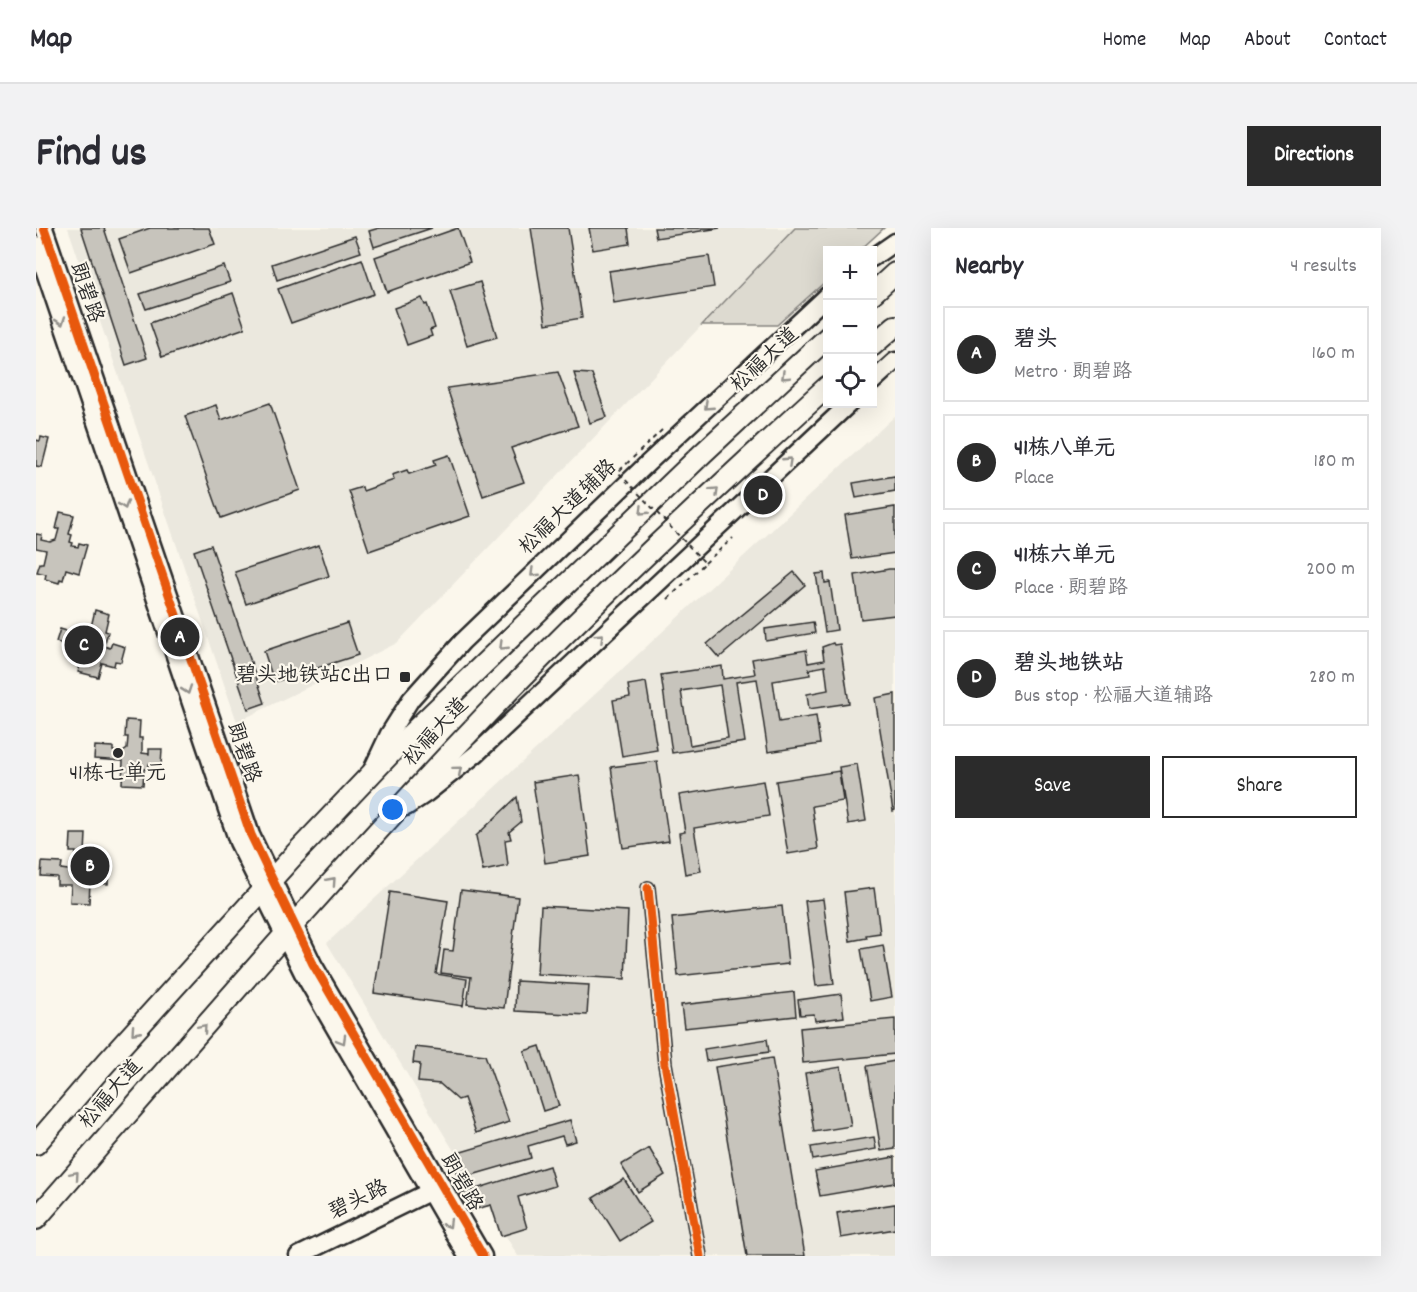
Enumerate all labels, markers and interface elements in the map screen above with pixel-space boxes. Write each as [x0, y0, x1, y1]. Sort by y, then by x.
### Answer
text: Map [30, 21, 72, 61]
text: Home [1102, 26, 1146, 56]
text: Map [1179, 26, 1211, 56]
text: About [1244, 26, 1291, 56]
text: Contact [1324, 26, 1387, 56]
text: Find us [36, 126, 147, 186]
button: Directions [1247, 126, 1381, 186]
map controls [823, 246, 877, 408]
button: + [823, 246, 877, 300]
text: Nearby [955, 249, 1023, 286]
text: 4 results [1290, 253, 1357, 281]
street label: 朗碧路 [61, 258, 109, 328]
button: − [823, 300, 877, 354]
one-way arrow [54, 315, 67, 326]
street label: 松福大道 [725, 321, 807, 401]
text: 碧头 [1014, 325, 1058, 356]
text: A [971, 340, 982, 368]
text: 160 m [1312, 340, 1355, 368]
button: locate [823, 354, 877, 408]
text: Metro · 朗碧路 [1014, 359, 1132, 387]
one-way arrow [781, 369, 792, 380]
one-way arrow [705, 399, 716, 410]
text: 41栋八单元 [1014, 434, 1116, 465]
text: B [972, 448, 981, 476]
text: 180 m [1313, 448, 1355, 476]
street label: 松福大道辅路 [513, 453, 625, 563]
one-way arrow [782, 457, 792, 468]
text: Place [1014, 465, 1054, 493]
pin: D [744, 472, 782, 518]
one-way arrow [707, 487, 718, 498]
one-way arrow [117, 499, 129, 510]
one-way arrow [640, 503, 651, 514]
text: 41栋六单元 [1014, 541, 1116, 572]
text: C [972, 556, 981, 584]
text: 200 m [1306, 556, 1355, 584]
one-way arrow [531, 566, 541, 577]
text: Place · 朗碧路 [1014, 575, 1128, 603]
pin: A [160, 614, 200, 660]
pin: C [64, 622, 104, 668]
one-way arrow [593, 634, 604, 645]
one-way arrow [499, 639, 509, 650]
text: 碧头地铁站 [1014, 649, 1124, 680]
place label: 碧头地铁站C出口 [236, 662, 393, 692]
text: D [971, 664, 982, 692]
text: 280 m [1309, 664, 1355, 692]
marker: 碧头地铁站C出口 [398, 670, 412, 684]
text: Bus stop · 松福大道辅路 [1014, 683, 1213, 711]
one-way arrow [179, 684, 192, 695]
street label: 松福大道 [397, 692, 477, 774]
street label: 朗碧路 [218, 718, 266, 788]
marker: 41栋七单元 [111, 746, 125, 760]
button: Save [955, 756, 1150, 818]
button: Share [1162, 756, 1357, 818]
place label: 41栋七单元 [69, 760, 167, 790]
one-way arrow [451, 766, 462, 777]
your location [378, 795, 407, 824]
pin: B [70, 844, 110, 888]
one-way arrow [325, 878, 336, 888]
one-way arrow [131, 1024, 142, 1035]
one-way arrow [196, 1024, 207, 1035]
one-way arrow [335, 1034, 346, 1044]
street label: 松福大道 [73, 1053, 151, 1137]
street label: 朗碧路 [431, 1148, 489, 1218]
one-way arrow [68, 1171, 79, 1181]
street label: 碧头路 [324, 1174, 394, 1228]
one-way arrow [440, 1218, 452, 1228]

